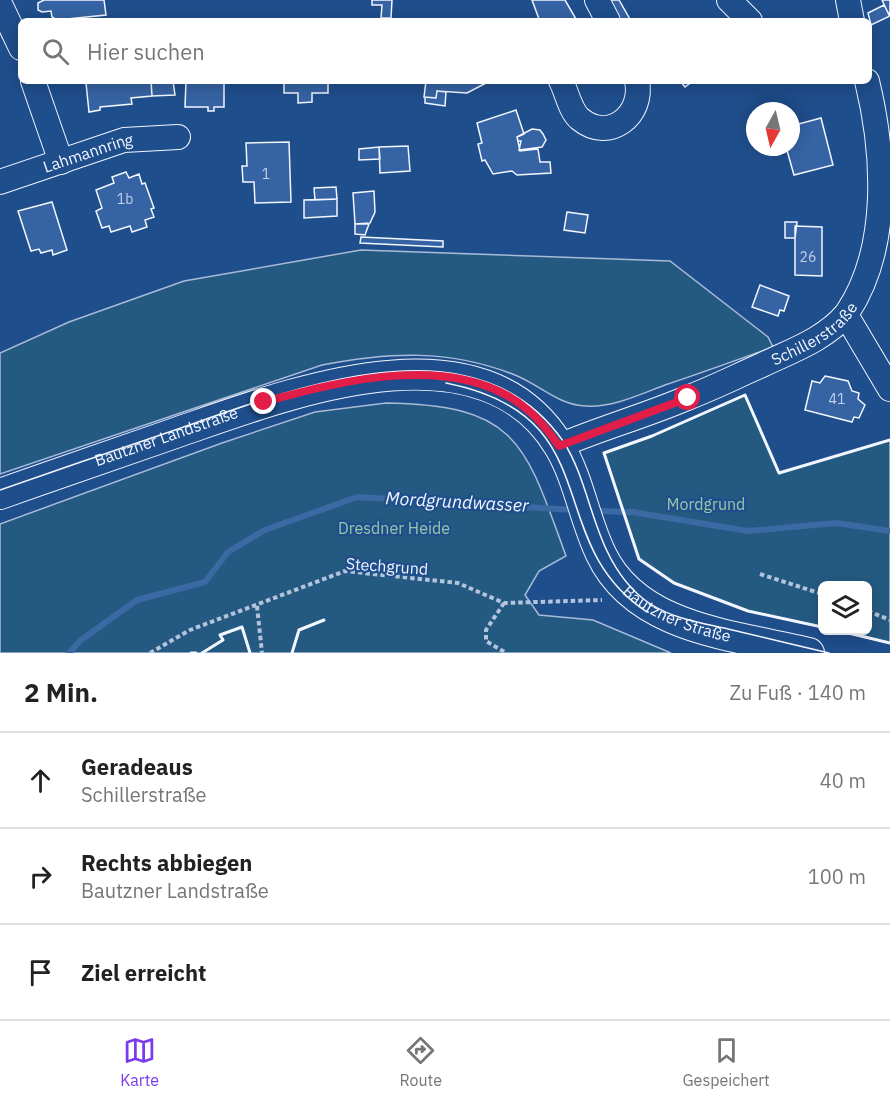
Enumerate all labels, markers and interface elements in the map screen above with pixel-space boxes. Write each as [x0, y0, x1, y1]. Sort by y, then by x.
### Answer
search box [18, 18, 872, 84]
icon: search [39, 35, 72, 68]
text: Hier suchen [87, 37, 205, 66]
north arrow [746, 102, 800, 156]
street label: Lahmannring [40, 129, 134, 177]
house number: 1 [262, 165, 270, 183]
house number: 1b [117, 190, 133, 208]
house number: 26 [800, 248, 816, 266]
street label: Schillerstraße [768, 298, 862, 369]
route start [674, 384, 700, 410]
route end [250, 388, 276, 414]
house number: 41 [829, 390, 845, 408]
street label: Bautzner Landstraße [92, 402, 240, 470]
water label: Mordgrundwasser [385, 486, 530, 517]
park label: Mordgrund [667, 494, 745, 514]
park label: Dresdner Heide [338, 518, 450, 538]
street label: Stechgrund [345, 553, 429, 579]
street label: Bautzner Straße [619, 581, 733, 646]
map controls [818, 581, 872, 635]
button: layers [818, 581, 872, 635]
text: 2 Min. [24, 675, 98, 709]
text: Zu Fuß · 140 m [729, 679, 866, 706]
text: Geradeaus [81, 752, 193, 781]
icon: ahead [24, 764, 57, 797]
text: 40 m [820, 767, 866, 794]
text: Schillerstraße [81, 781, 206, 808]
text: Rechts abbiegen [81, 848, 252, 877]
icon: right [24, 860, 57, 893]
text: 100 m [808, 863, 866, 890]
text: Bautzner Landstraße [81, 877, 269, 904]
icon: arrive [24, 956, 57, 989]
text: Ziel erreicht [81, 958, 206, 987]
tab: Karte [120, 1034, 159, 1090]
tab: Route [400, 1034, 442, 1090]
tab: Gespeichert [682, 1034, 770, 1090]

